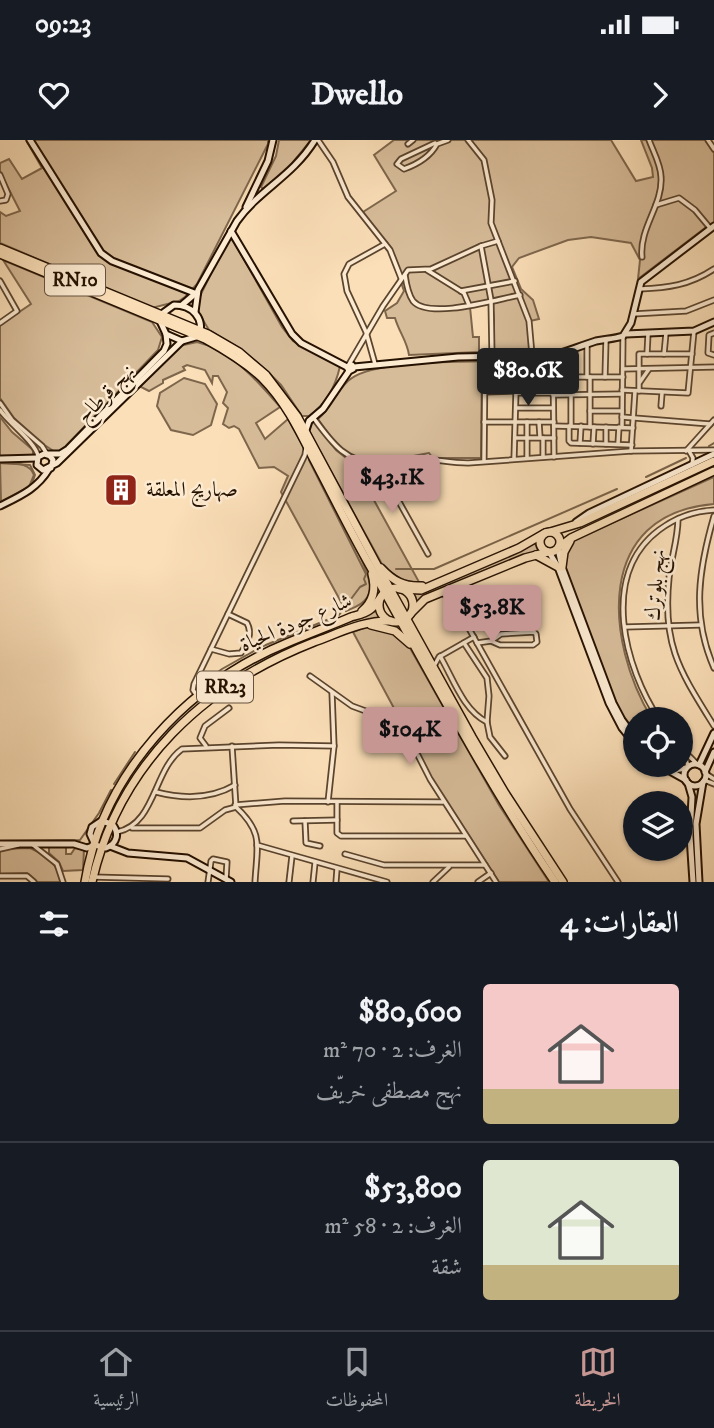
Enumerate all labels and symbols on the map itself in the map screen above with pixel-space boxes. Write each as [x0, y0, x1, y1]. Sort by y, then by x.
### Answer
road number: RN10 [45, 264, 105, 296]
pin: $80.6K [471, 348, 585, 408]
street label: نهج قرطاج [71, 359, 145, 433]
pin: $43.1K [335, 456, 449, 515]
building icon: صهاريج المعلقة [102, 471, 140, 509]
place label: صهاريج المعلقة [146, 477, 238, 507]
street label: نهج بلوترك [641, 548, 676, 622]
pin: $53.8K [435, 586, 549, 645]
street label: شارع جودة الحياة [236, 588, 357, 662]
road number: RR23 [197, 672, 253, 702]
pin: $104K [361, 708, 459, 767]

